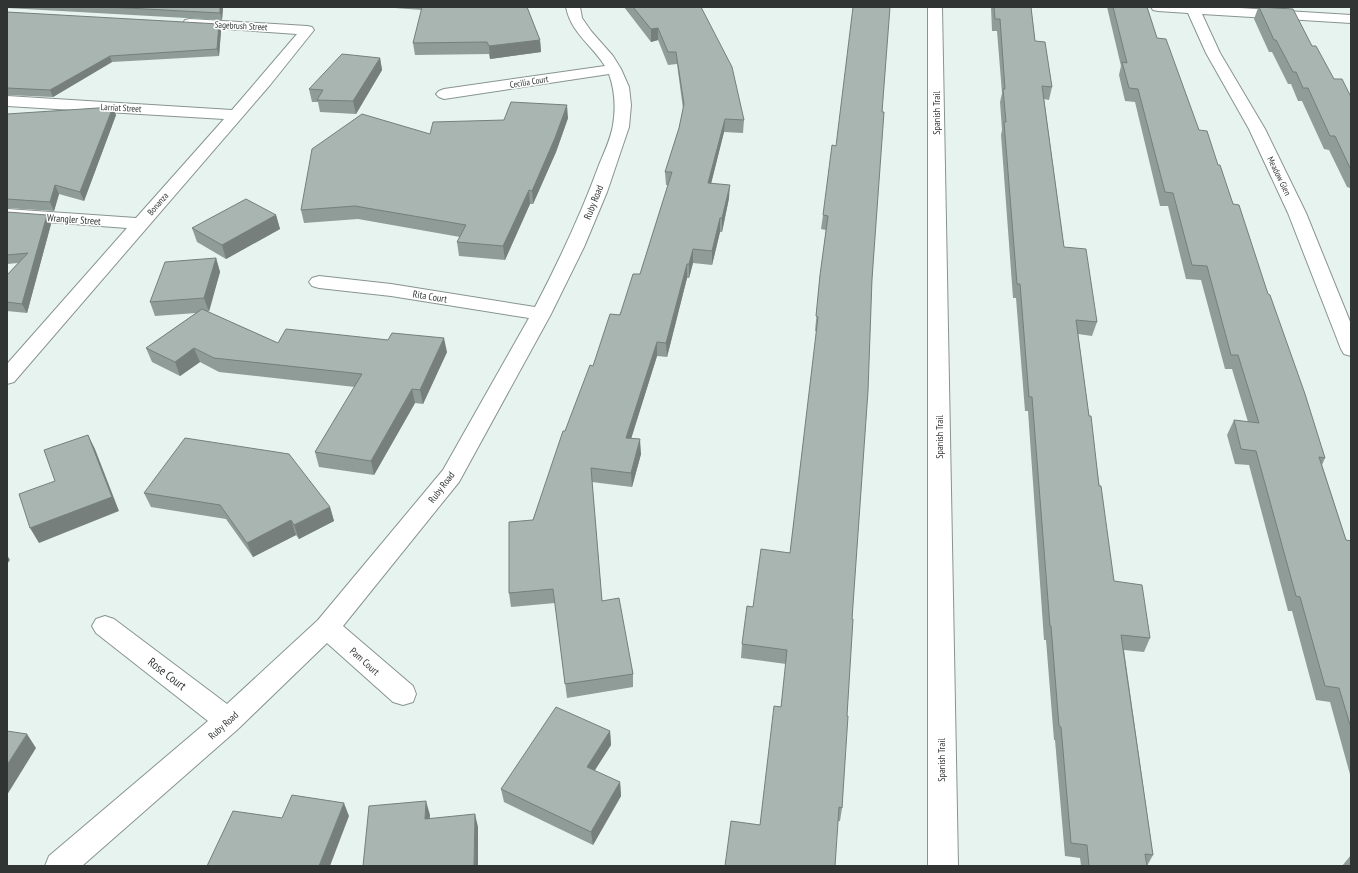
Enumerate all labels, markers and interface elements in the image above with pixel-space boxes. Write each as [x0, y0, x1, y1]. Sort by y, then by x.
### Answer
street label: Sagebrush Street [214, 19, 268, 32]
street label: Cecilia Court [509, 73, 550, 90]
street label: Spanish Trail [930, 90, 943, 135]
street label: Larriat Street [100, 101, 142, 114]
street label: Meadow Glen [1265, 154, 1294, 197]
street label: Ruby Road [581, 183, 606, 221]
street label: Bonanza [145, 190, 171, 217]
street label: Wrangler Street [47, 211, 102, 228]
street label: Rita Court [412, 287, 448, 306]
street label: Spanish Trail [933, 414, 946, 459]
street label: Ruby Road [425, 469, 457, 506]
street label: Pam Court [347, 645, 382, 678]
street label: Rose Court [145, 654, 190, 694]
street label: Ruby Road [206, 708, 241, 742]
street label: Spanish Trail [935, 737, 948, 782]

